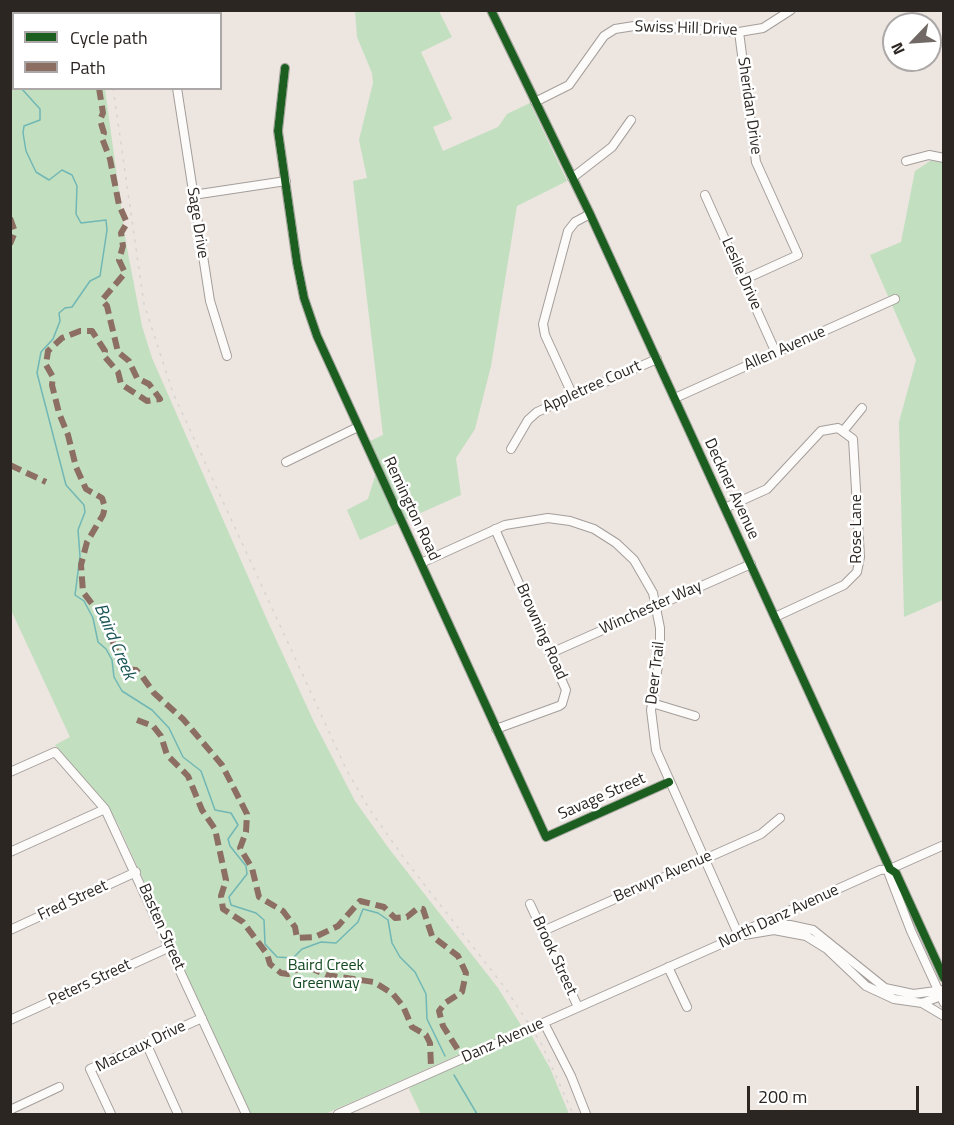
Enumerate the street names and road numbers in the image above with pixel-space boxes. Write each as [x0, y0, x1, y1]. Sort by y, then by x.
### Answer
street label: Swiss Hill Drive [634, 18, 738, 40]
street label: Sheridan Drive [733, 56, 765, 156]
street label: Sage Drive [182, 186, 212, 260]
street label: Leslie Drive [717, 235, 765, 313]
street label: Allen Avenue [741, 323, 829, 375]
street label: Appletree Court [540, 357, 644, 417]
street label: Deckner Avenue [699, 436, 763, 542]
street label: Remington Road [379, 454, 443, 564]
street label: Rose Lane [847, 494, 867, 564]
street label: Winchester Way [597, 577, 705, 639]
street label: Browning Road [511, 581, 571, 683]
street label: Deer Trail [643, 640, 669, 706]
street label: Savage Street [555, 769, 649, 825]
street label: Berwyn Avenue [611, 847, 715, 907]
street label: Fred Street [35, 877, 111, 925]
street label: Basten Street [133, 881, 189, 973]
street label: North Danz Avenue [716, 881, 842, 953]
street label: Brook Street [527, 914, 581, 998]
street label: Peters Street [46, 956, 134, 1010]
street label: Danz Avenue [459, 1014, 547, 1068]
street label: Maccaux Drive [93, 1017, 189, 1077]

